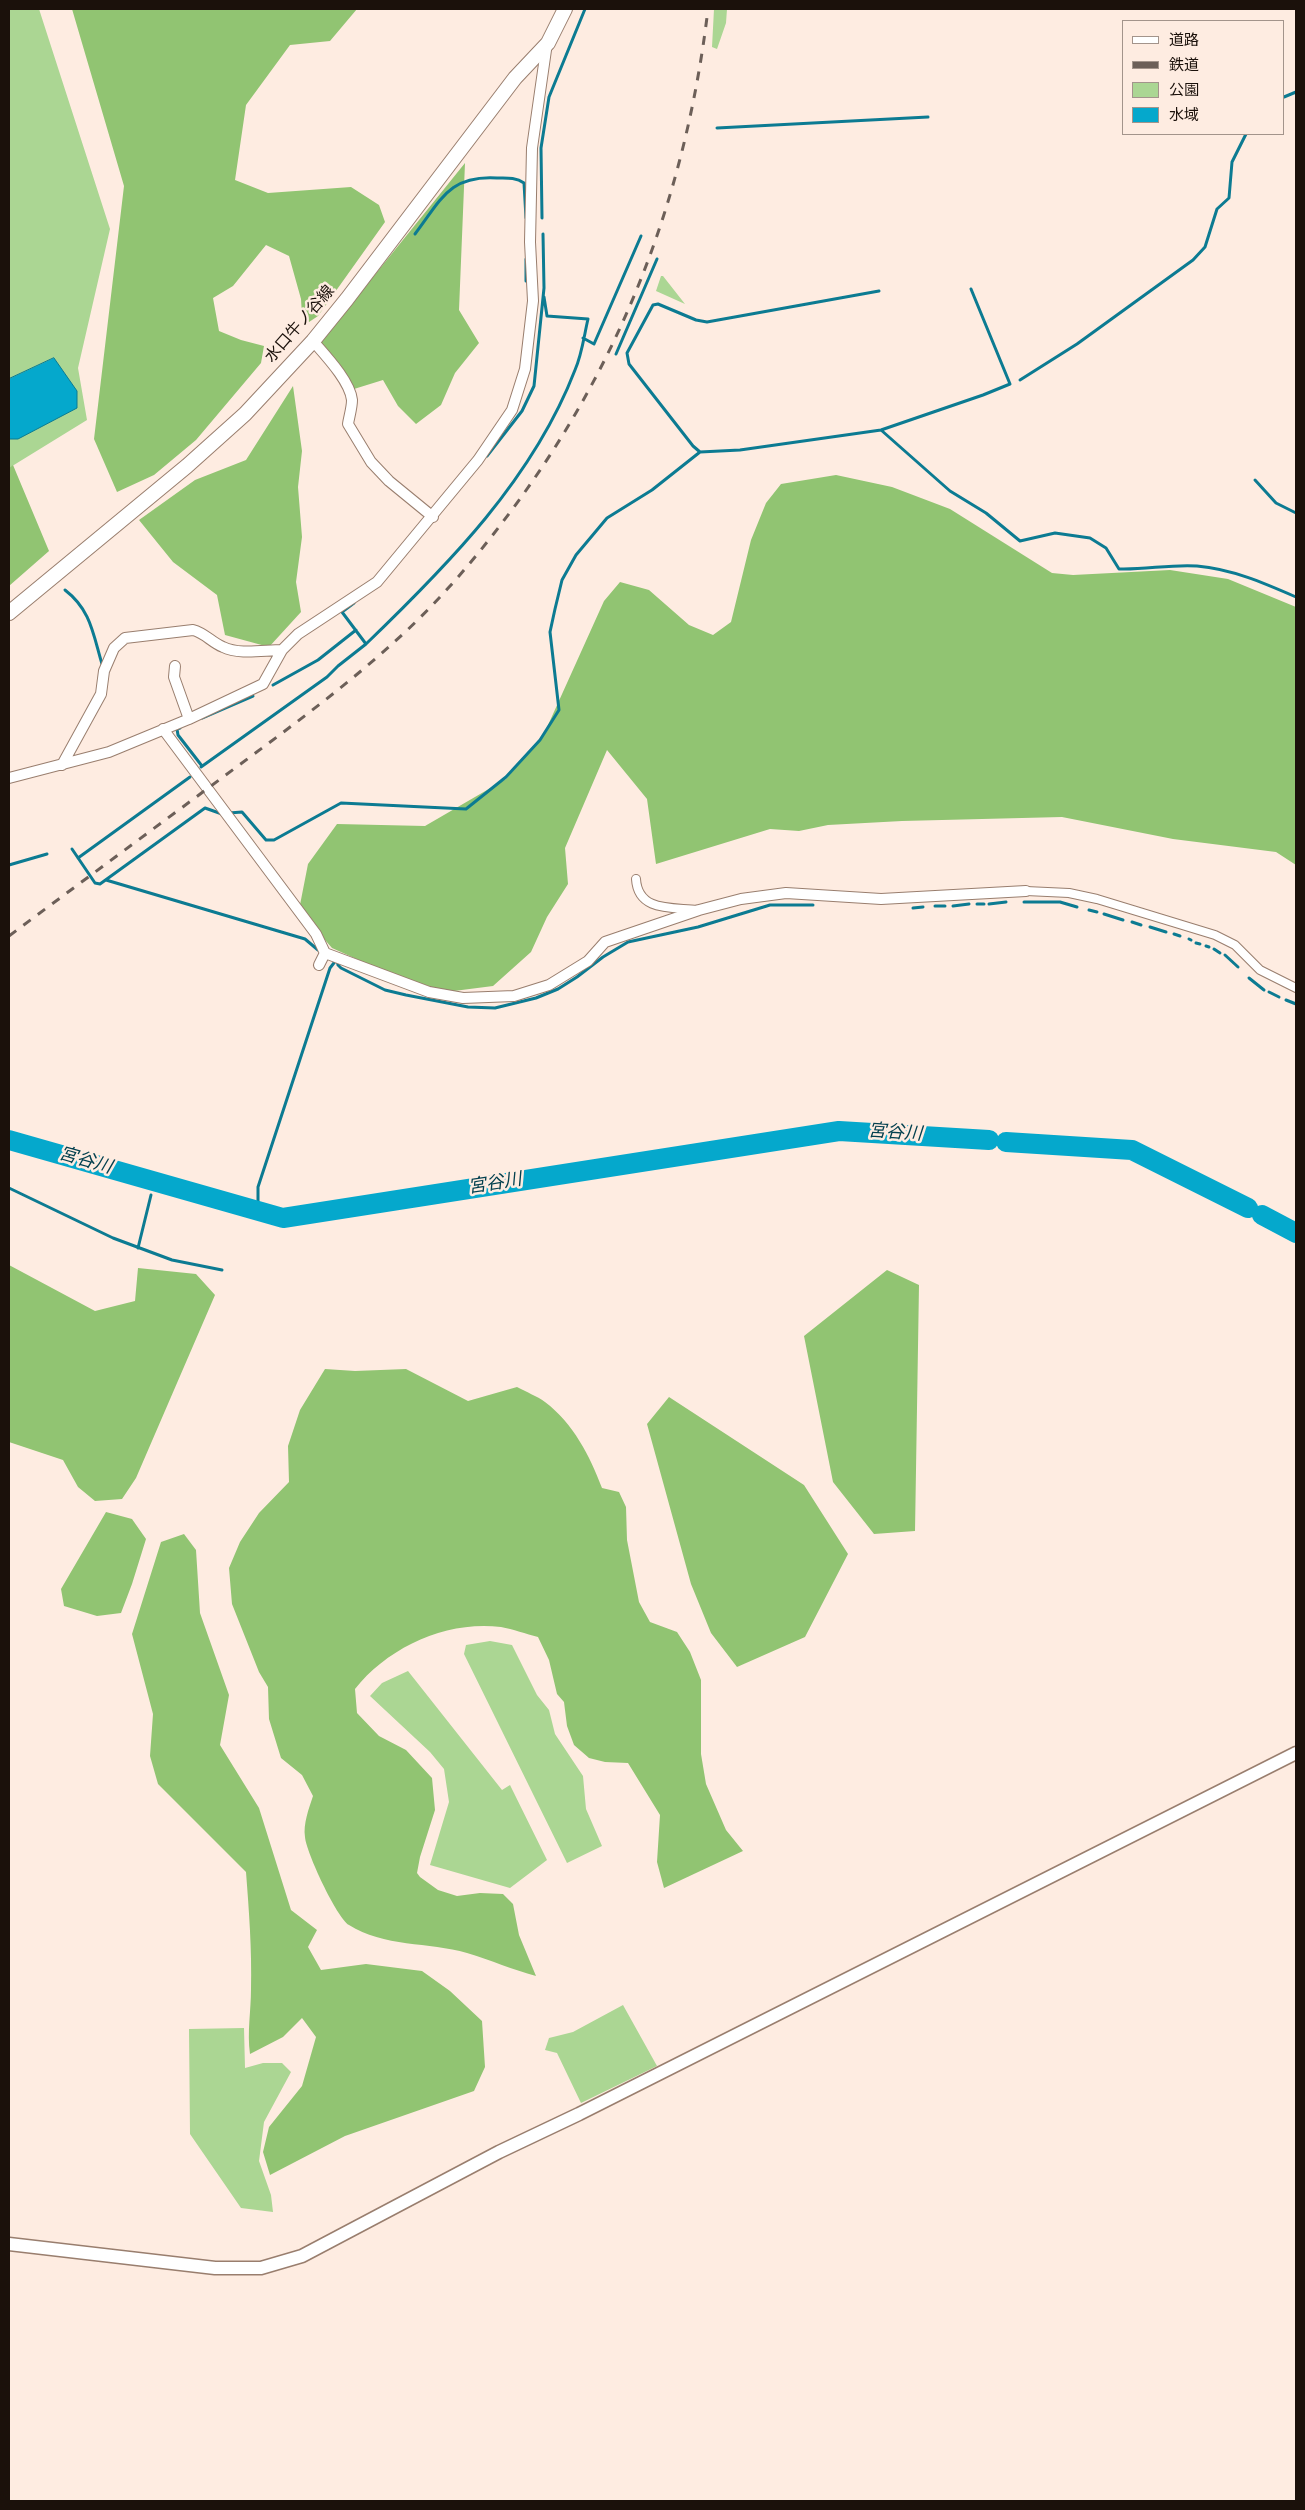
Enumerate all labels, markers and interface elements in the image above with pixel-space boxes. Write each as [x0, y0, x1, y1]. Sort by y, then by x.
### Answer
legend [1122, 20, 1285, 135]
text: 道路 [1169, 29, 1199, 52]
text: 鉄道 [1169, 54, 1199, 77]
text: 公園 [1169, 79, 1199, 102]
text: 水域 [1169, 104, 1199, 127]
street label: 水口牛ノ谷線 [262, 282, 340, 368]
water label: 宮谷川 [867, 1121, 923, 1147]
water label: 宮谷川 [56, 1144, 114, 1180]
water label: 宮谷川 [467, 1170, 523, 1200]

